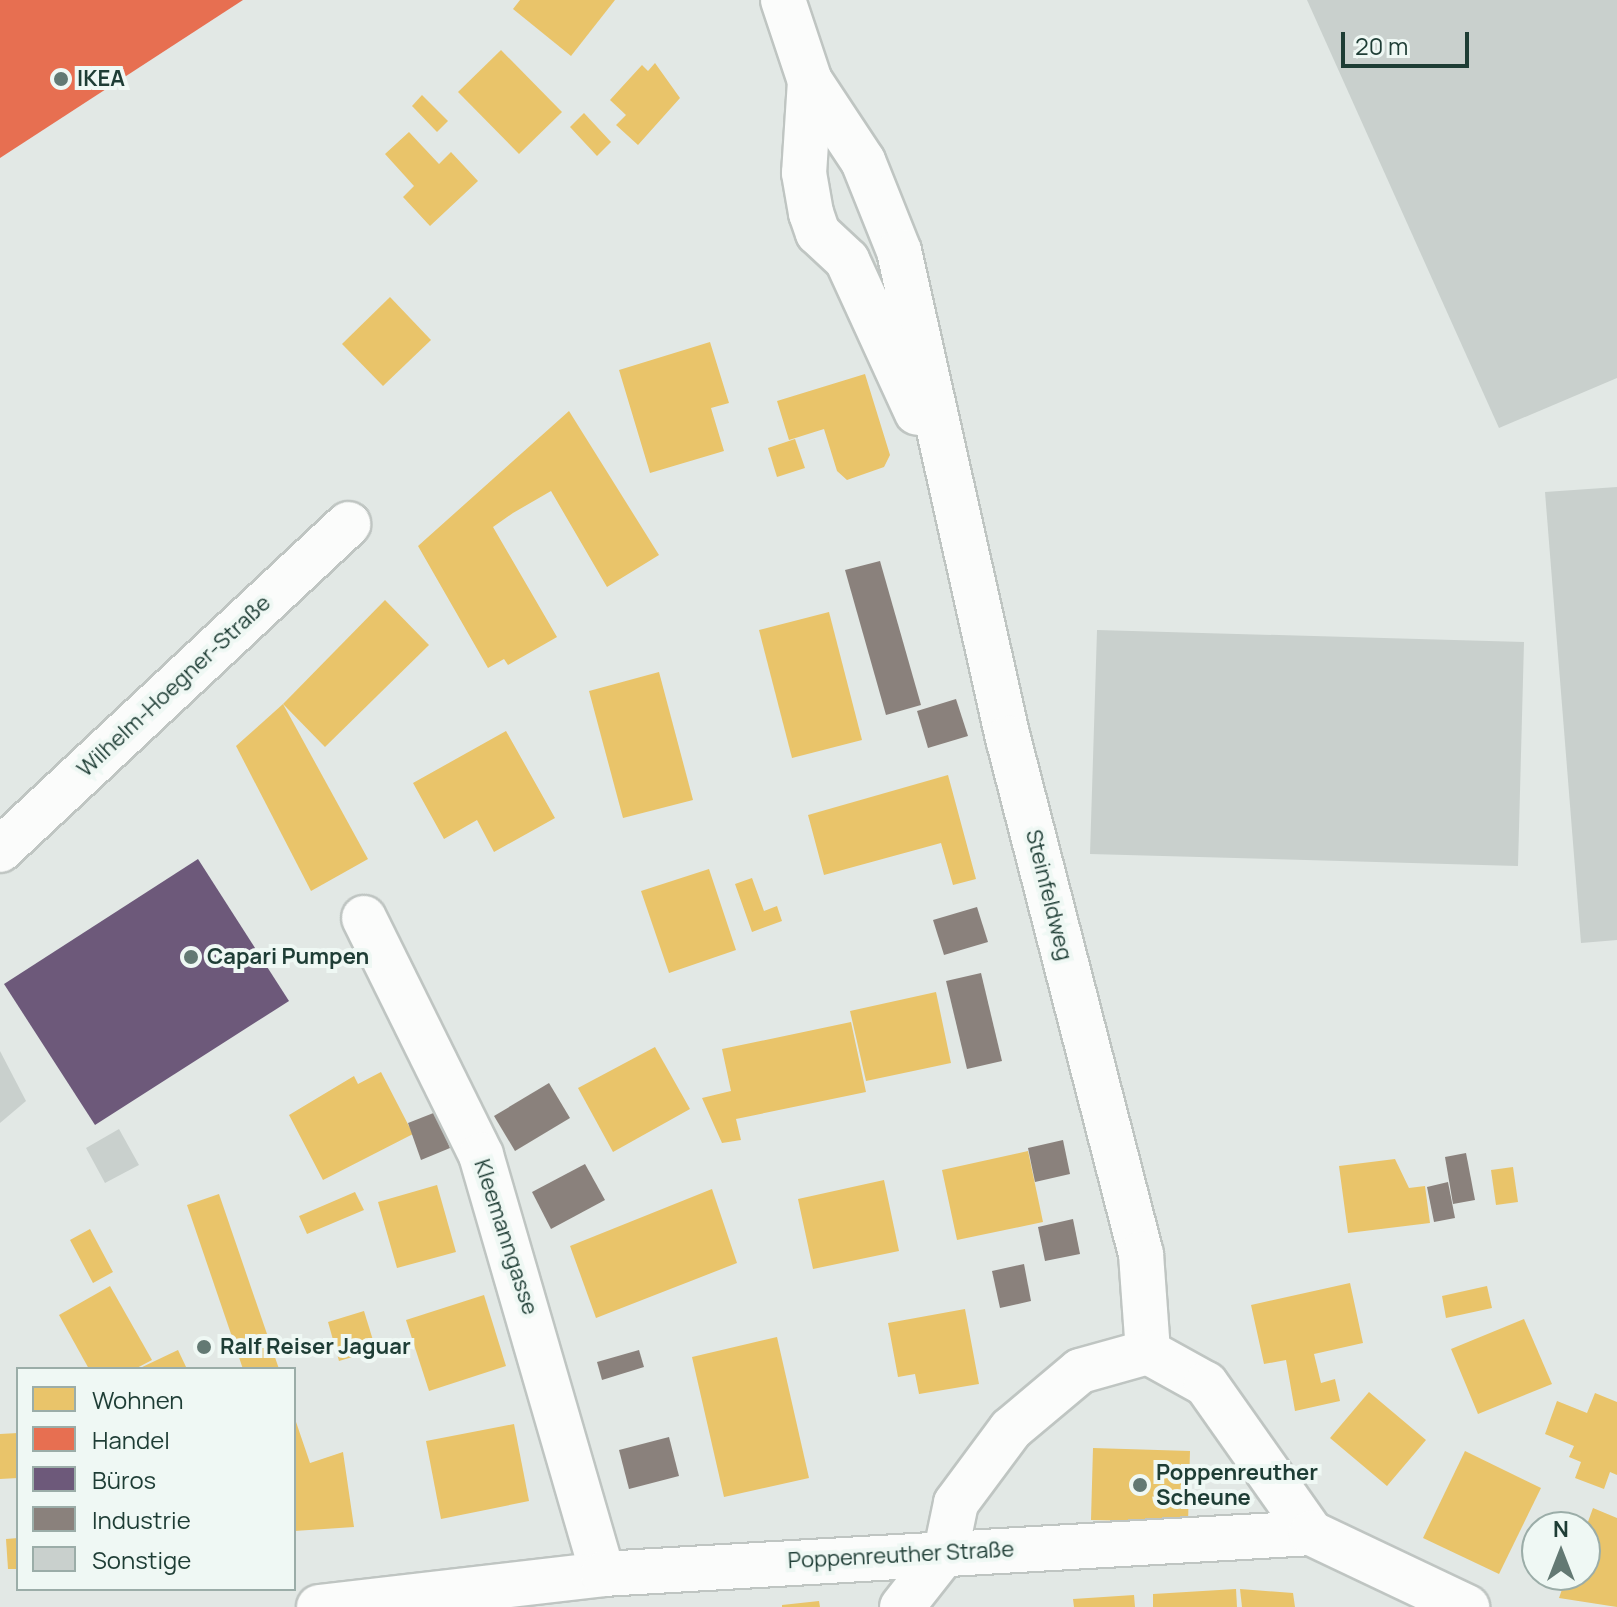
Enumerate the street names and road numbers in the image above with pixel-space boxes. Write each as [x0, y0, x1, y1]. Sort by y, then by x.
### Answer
street label: Wilhelm-Hoegner-Straße [72, 590, 276, 782]
street label: Steinfeldweg [1020, 827, 1078, 963]
street label: Kleemanngasse [468, 1156, 544, 1318]
street label: Poppenreuther Straße [787, 1536, 1015, 1574]

